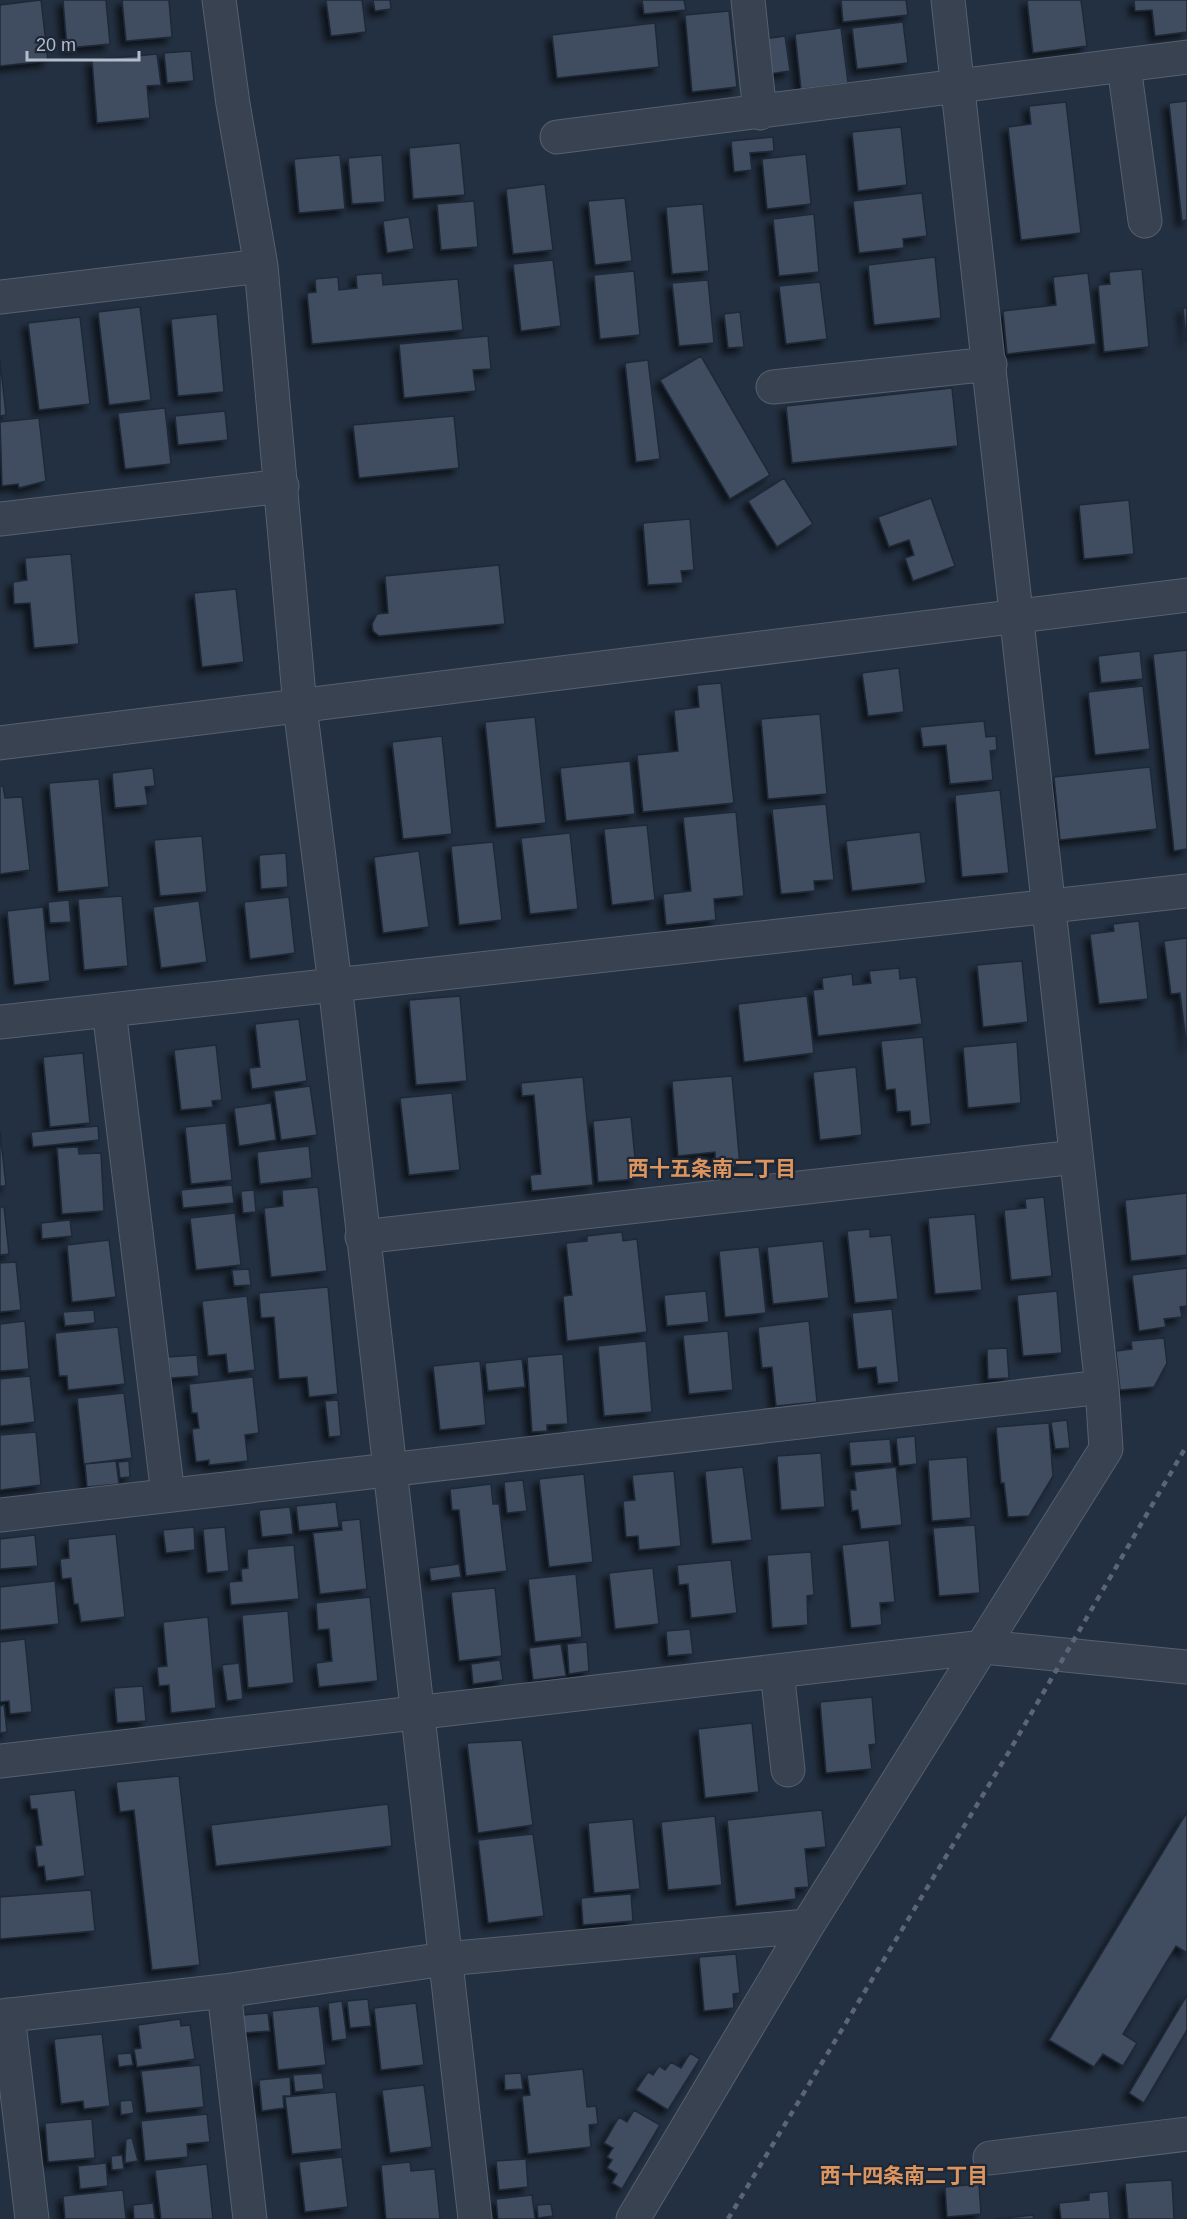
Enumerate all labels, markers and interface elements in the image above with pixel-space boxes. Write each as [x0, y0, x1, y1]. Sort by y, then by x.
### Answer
scale bar [27, 24, 140, 62]
text: 20 m [36, 35, 76, 55]
district label: 西十五条南二丁目 [628, 1157, 796, 1180]
district label: 西十四条南二丁目 [820, 2164, 988, 2187]

